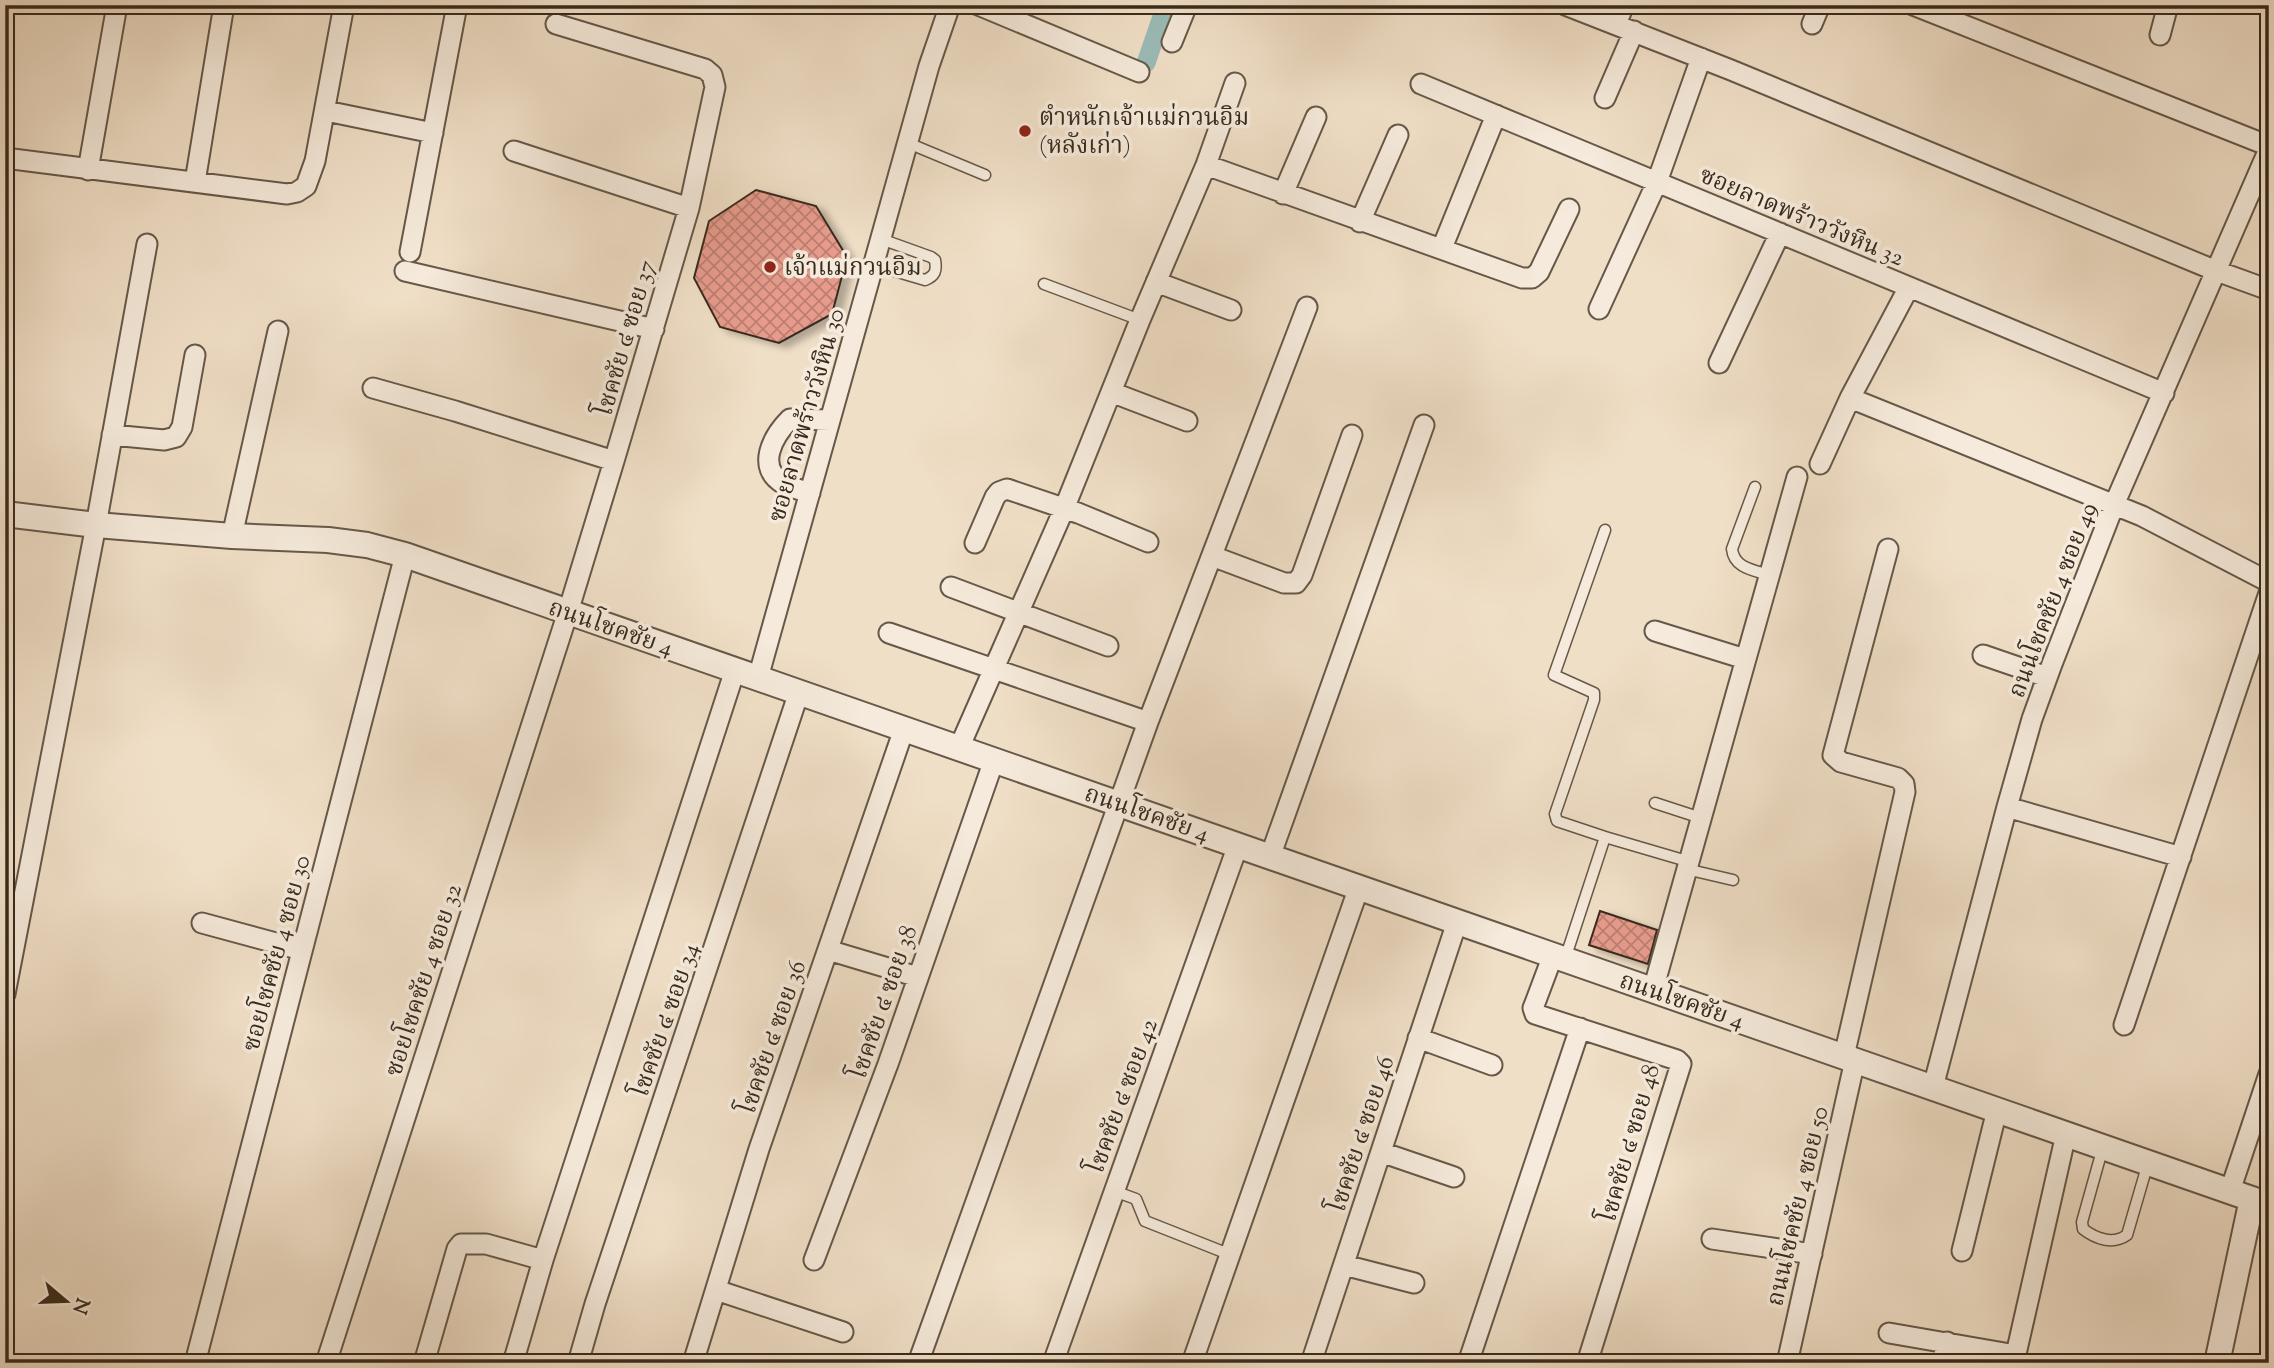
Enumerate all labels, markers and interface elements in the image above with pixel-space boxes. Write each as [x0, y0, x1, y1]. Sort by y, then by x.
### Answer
place label: ตำหนักเจ้าแม่กวนอิม (หลังเก่า) [1039, 102, 1249, 164]
marker: ตำหนักเจ้าแม่กวนอิม (หลังเก่า) [1017, 123, 1033, 139]
street label: ซอยลาดพร้าววังหิน 32 [1694, 159, 1909, 276]
place label: เจ้าแม่กวนอิม [784, 252, 922, 286]
street label: โชคชัย ๔ ซอย 37 [585, 256, 665, 421]
marker: เจ้าแม่กวนอิม [762, 259, 778, 275]
street label: ซอยลาดพร้าววังหิน 30 [761, 305, 855, 526]
street label: ถนนโชคชัย 4 ซอย 49 [1998, 497, 2107, 703]
street label: ถนนโชคชัย 4 [543, 589, 678, 666]
street label: ถนนโชคชัย 4 [1079, 775, 1214, 852]
street label: ซอยโชคชัย 4 ซอย 30 [233, 851, 320, 1055]
street label: ซอยโชคชัย 4 ซอย 32 [375, 879, 472, 1081]
street label: โชคชัย ๔ ซอย 38 [840, 920, 927, 1085]
street label: โชคชัย ๔ ซอย 34 [622, 938, 709, 1103]
street label: โชคชัย ๔ ซอย 36 [729, 955, 816, 1120]
street label: ถนนโชคชัย 4 [1614, 962, 1749, 1039]
street label: โชคชัย ๔ ซอย 42 [1077, 1014, 1168, 1180]
street label: โชคชัย ๔ ซอย 46 [1318, 1051, 1404, 1218]
street label: โชคชัย ๔ ซอย 48 [1589, 1060, 1670, 1228]
street label: ถนนโชคชัย 4 ซอย 50 [1757, 1103, 1838, 1310]
north arrow [32, 1266, 102, 1336]
text: N [64, 1294, 95, 1317]

